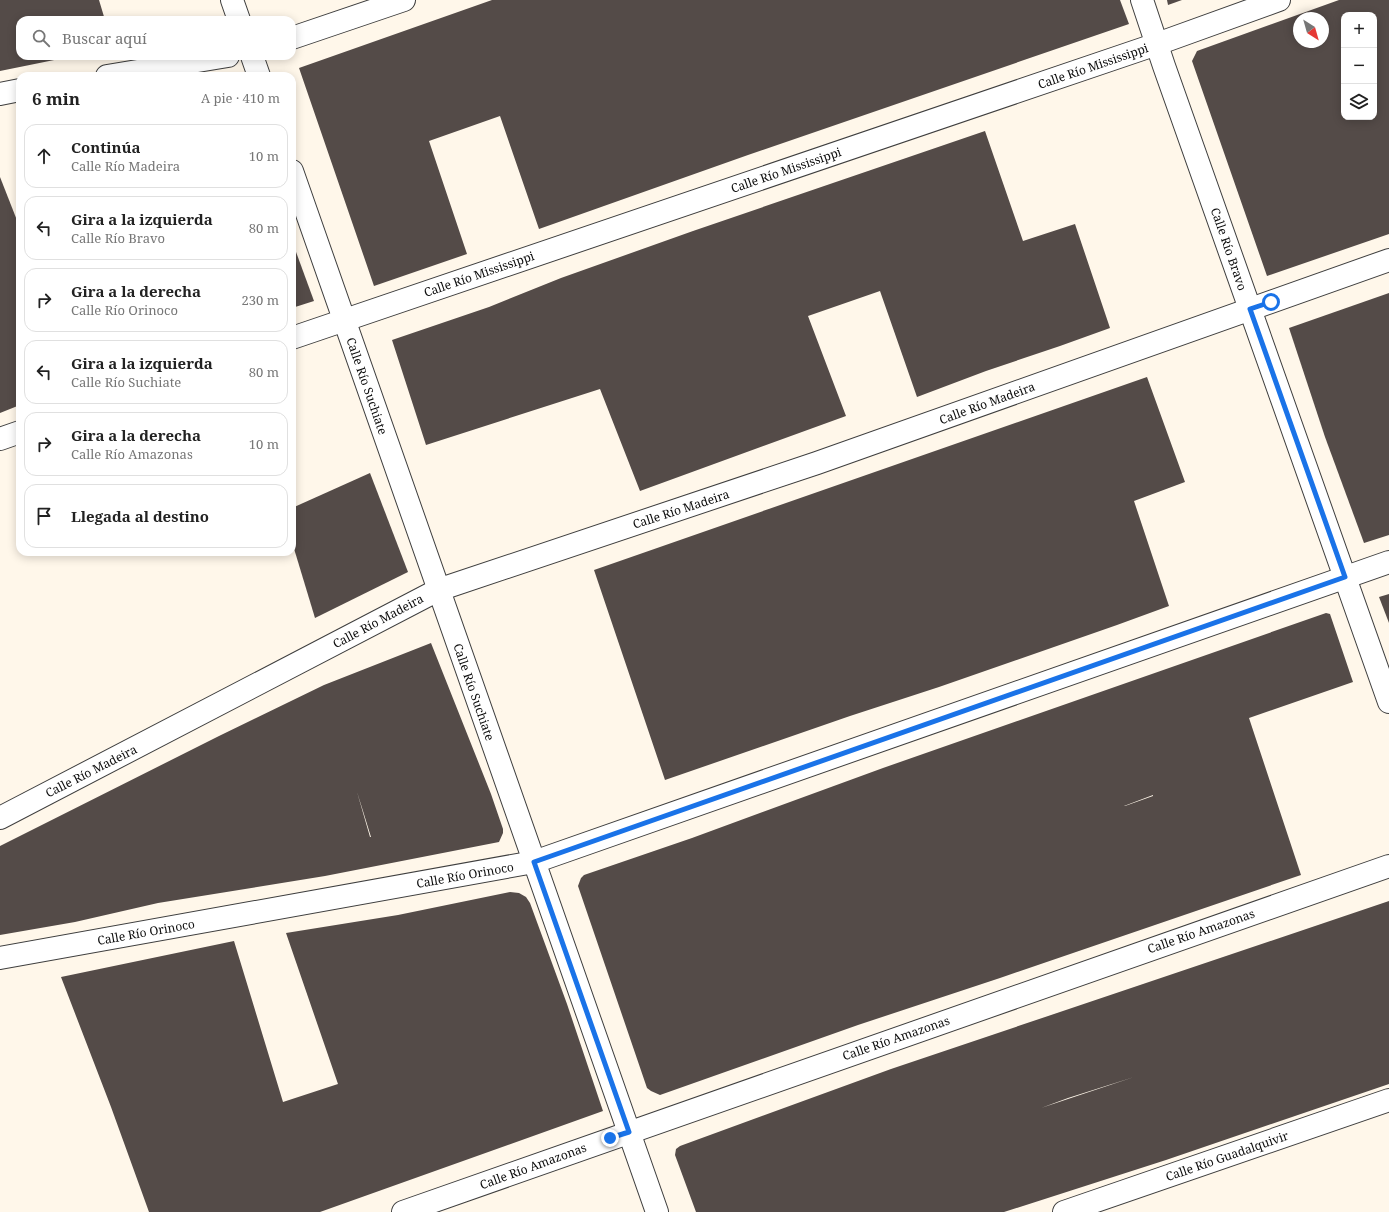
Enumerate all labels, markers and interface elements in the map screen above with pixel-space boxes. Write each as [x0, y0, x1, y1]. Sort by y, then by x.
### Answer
north arrow [1293, 12, 1329, 48]
map controls [1341, 12, 1377, 120]
button: + [1341, 12, 1377, 48]
search box [16, 16, 296, 60]
icon: search [30, 27, 52, 49]
text: Buscar aquí [62, 28, 147, 48]
street label: Calle Río Mississippi [1035, 39, 1151, 93]
button: − [1341, 48, 1377, 84]
button: layers [1341, 84, 1377, 120]
text: 6 min [32, 87, 80, 110]
text: A pie · 410 m [201, 89, 280, 107]
text: Continúa [71, 137, 141, 157]
street label: Calle Río Mississippi [728, 143, 844, 197]
icon: ahead [33, 145, 55, 167]
text: 10 m [249, 147, 279, 165]
text: Calle Río Madeira [71, 157, 180, 175]
street label: Calle Río Bravo [1207, 205, 1251, 293]
text: Gira a la izquierda [71, 209, 213, 229]
icon: left [33, 217, 55, 239]
text: 80 m [249, 219, 279, 237]
text: Calle Río Bravo [71, 229, 165, 247]
street label: Calle Río Mississippi [421, 247, 537, 301]
text: Gira a la derecha [71, 281, 201, 301]
icon: right [33, 289, 55, 311]
text: 230 m [242, 291, 279, 309]
route start [1262, 293, 1280, 311]
text: Calle Río Orinoco [71, 301, 178, 319]
street label: Calle Río Suchiate [342, 335, 392, 437]
text: Gira a la izquierda [71, 353, 213, 373]
icon: left [33, 361, 55, 383]
text: 80 m [249, 363, 279, 381]
text: Calle Río Suchiate [71, 373, 181, 391]
street label: Calle Río Madeira [937, 378, 1037, 428]
text: Gira a la derecha [71, 425, 201, 445]
icon: right [33, 433, 55, 455]
text: 10 m [249, 435, 279, 453]
text: Calle Río Amazonas [71, 445, 193, 463]
street label: Calle Río Madeira [631, 485, 732, 533]
icon: arrive [33, 505, 55, 527]
text: Llegada al destino [71, 506, 209, 526]
street label: Calle Río Madeira [330, 590, 427, 652]
street label: Calle Río Suchiate [449, 641, 499, 743]
street label: Calle Río Madeira [42, 740, 140, 801]
street label: Calle Río Orinoco [415, 858, 515, 892]
street label: Calle Río Amazonas [1145, 905, 1257, 957]
street label: Calle Río Orinoco [96, 915, 196, 949]
street label: Calle Río Amazonas [840, 1012, 952, 1064]
street label: Calle Río Guadalquivir [1163, 1127, 1291, 1185]
route end [601, 1129, 619, 1147]
street label: Calle Río Amazonas [477, 1139, 589, 1193]

